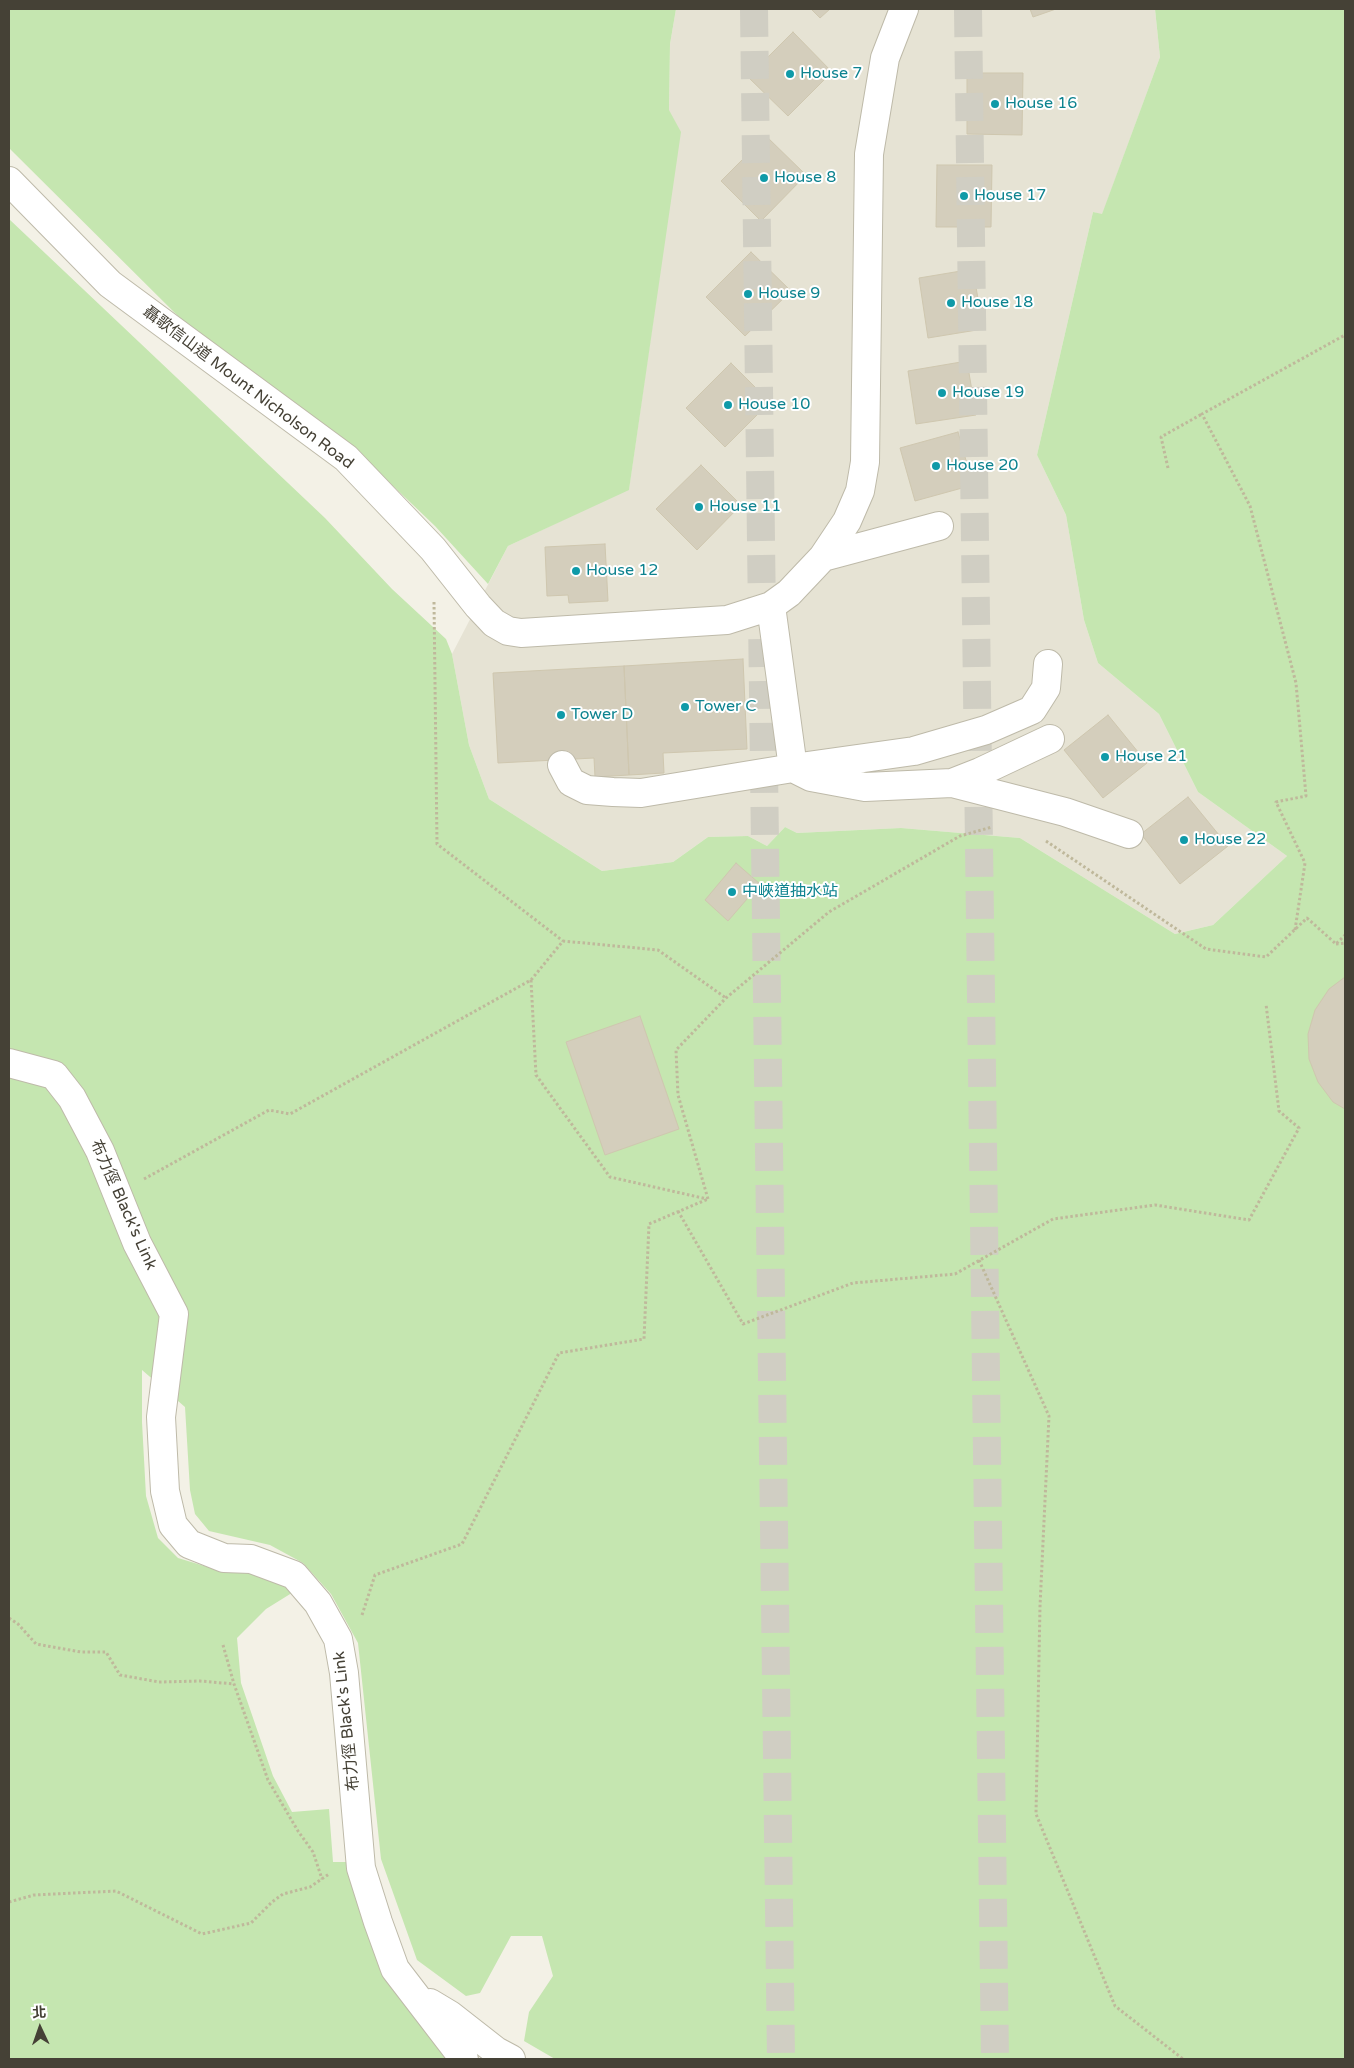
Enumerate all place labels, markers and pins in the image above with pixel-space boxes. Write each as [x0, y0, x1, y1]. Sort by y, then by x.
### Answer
place label: House 7 [800, 64, 862, 84]
marker: House 7 [784, 68, 796, 80]
place label: House 16 [1005, 94, 1077, 114]
marker: House 16 [989, 98, 1001, 110]
place label: House 8 [774, 168, 836, 188]
marker: House 8 [758, 172, 770, 184]
place label: House 17 [974, 186, 1046, 206]
marker: House 17 [958, 190, 970, 202]
place label: House 9 [758, 284, 820, 304]
marker: House 9 [742, 288, 754, 300]
place label: House 18 [961, 293, 1033, 313]
marker: House 18 [945, 297, 957, 309]
place label: House 19 [952, 383, 1024, 403]
marker: House 19 [936, 387, 948, 399]
place label: House 10 [738, 395, 810, 415]
marker: House 10 [722, 399, 734, 411]
place label: House 20 [946, 456, 1018, 476]
marker: House 20 [930, 460, 942, 472]
place label: House 11 [709, 497, 781, 517]
marker: House 11 [693, 501, 705, 513]
place label: House 12 [586, 561, 658, 581]
marker: House 12 [570, 565, 582, 577]
place label: Tower C [695, 697, 756, 717]
marker: Tower C [679, 701, 691, 713]
place label: Tower D [571, 705, 633, 725]
marker: Tower D [555, 709, 567, 721]
place label: House 21 [1115, 747, 1187, 767]
marker: House 21 [1099, 751, 1111, 763]
place label: House 22 [1194, 830, 1266, 850]
marker: House 22 [1178, 834, 1190, 846]
place label: 中峽道抽水站 [742, 882, 838, 902]
marker: 中峽道抽水站 [726, 886, 738, 898]

